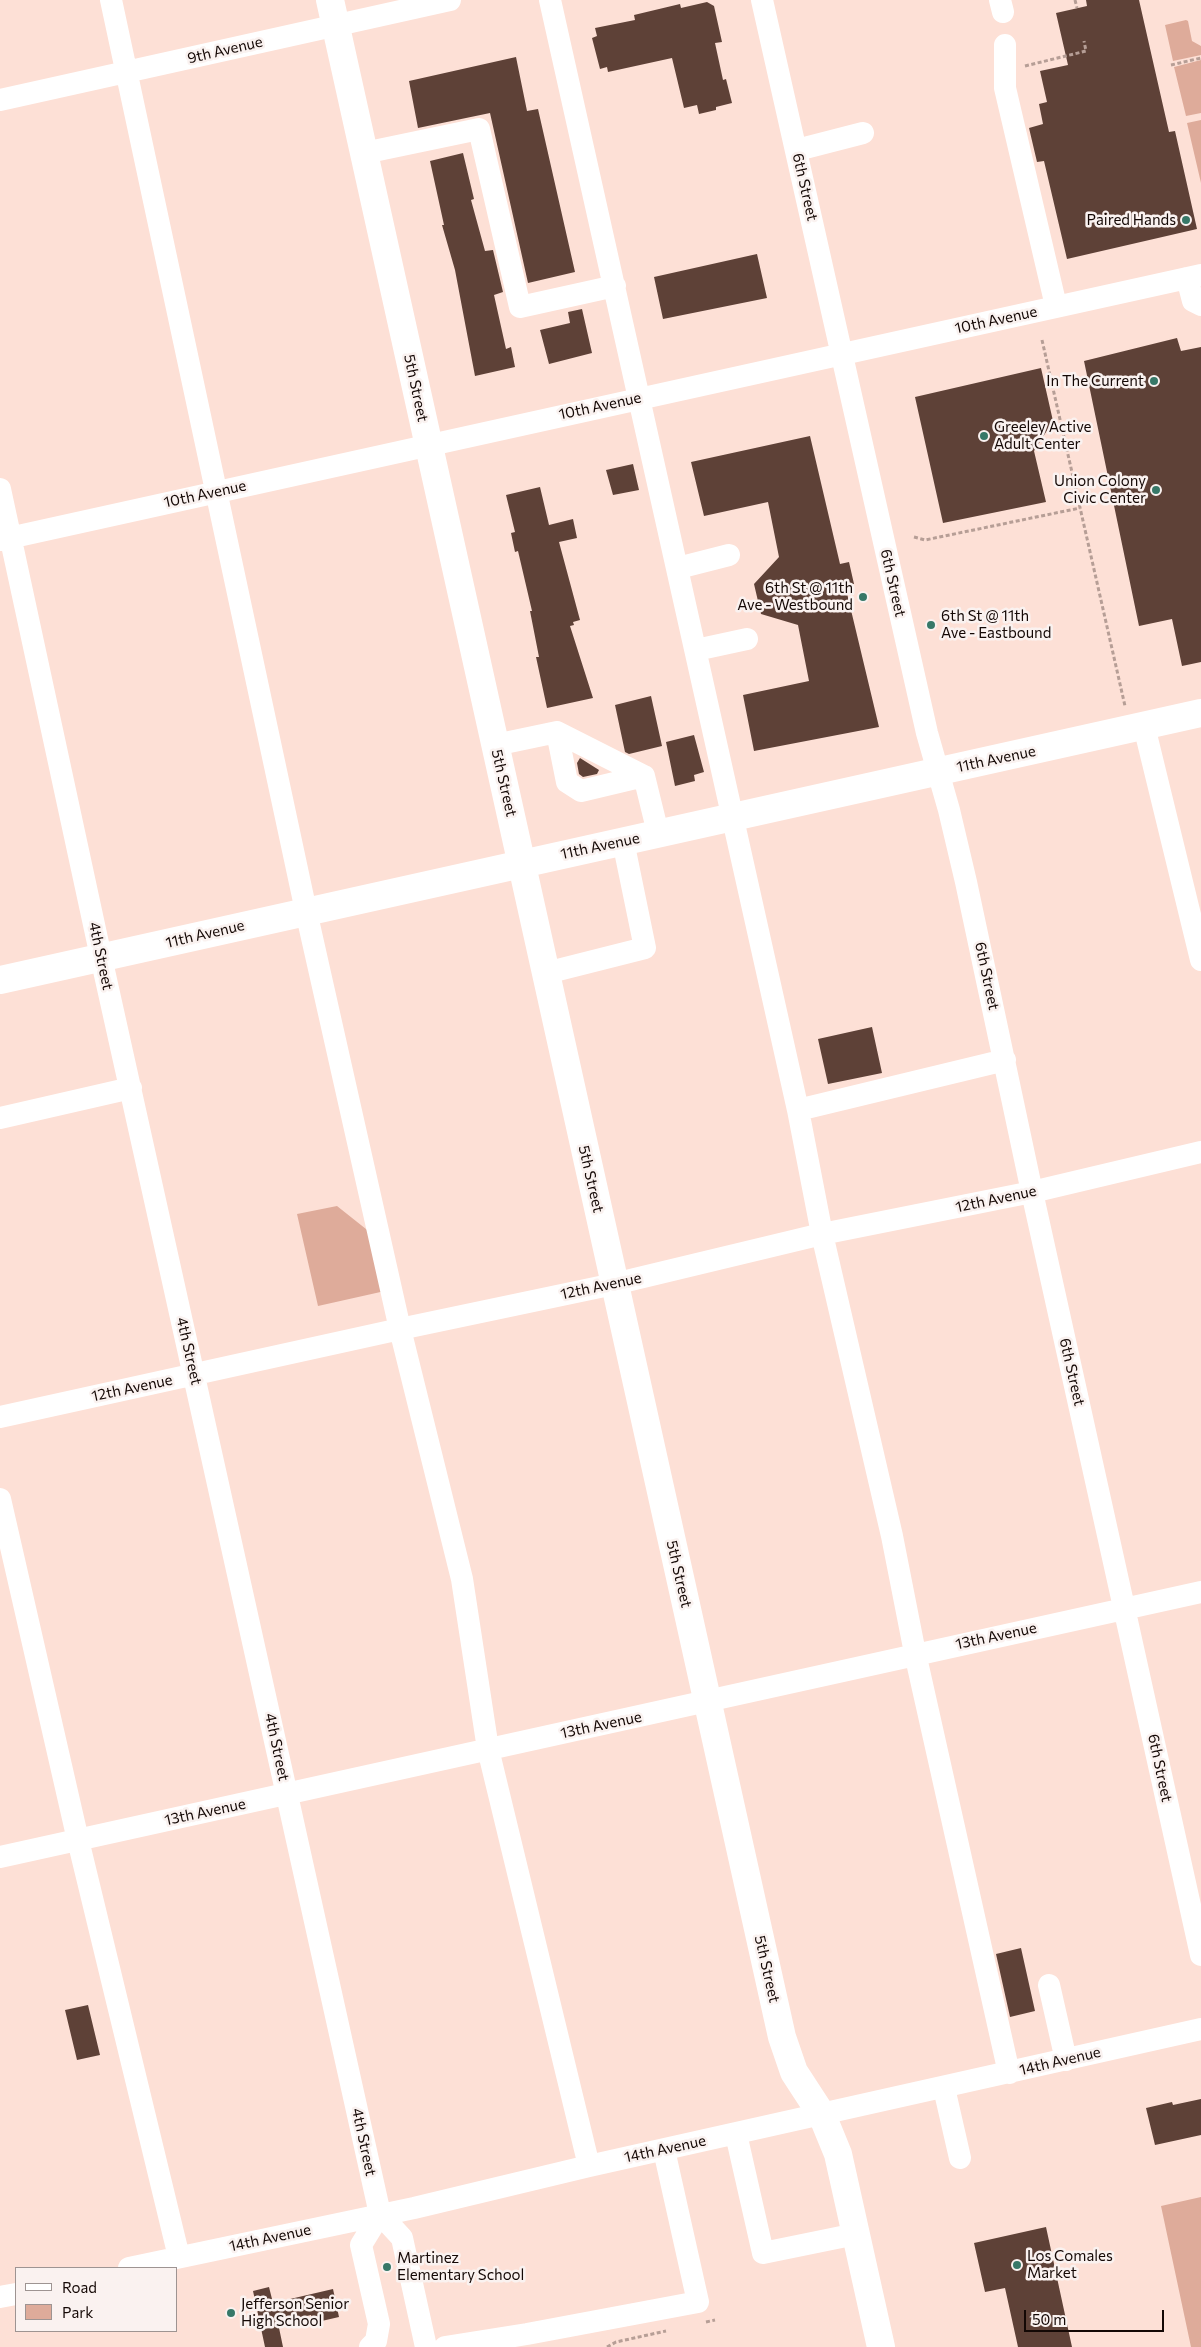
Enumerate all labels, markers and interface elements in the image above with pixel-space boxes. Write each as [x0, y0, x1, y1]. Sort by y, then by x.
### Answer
street label: 9th Avenue [186, 33, 264, 67]
street label: 6th Street [788, 151, 822, 223]
place label: Paired Hands [1087, 211, 1176, 229]
marker: Paired Hands [1180, 214, 1192, 226]
street label: 10th Avenue [953, 302, 1039, 338]
street label: 5th Street [400, 353, 432, 423]
place label: In The Current [1046, 372, 1144, 390]
marker: In The Current [1148, 375, 1160, 387]
street label: 10th Avenue [557, 388, 643, 424]
place label: Greeley Active Adult Center [994, 418, 1091, 453]
marker: Greeley Active Adult Center [978, 430, 990, 442]
place label: Union Colony Civic Center [1054, 472, 1146, 507]
street label: 10th Avenue [162, 476, 248, 512]
marker: Union Colony Civic Center [1150, 484, 1162, 496]
street label: 6th Street [876, 547, 910, 619]
place label: 6th St @ 11th Ave - Westbound [737, 579, 853, 614]
marker: 6th St @ 11th Ave - Westbound [857, 591, 869, 603]
place label: 6th St @ 11th Ave - Eastbound [941, 607, 1051, 642]
marker: 6th St @ 11th Ave - Eastbound [925, 619, 937, 631]
street label: 11th Avenue [955, 742, 1037, 776]
street label: 5th Street [488, 748, 520, 818]
street label: 11th Avenue [559, 829, 641, 863]
street label: 11th Avenue [164, 916, 246, 952]
street label: 4th Street [85, 920, 117, 992]
street label: 6th Street [971, 940, 1003, 1012]
street label: 5th Street [575, 1144, 607, 1214]
street label: 12th Avenue [954, 1182, 1038, 1216]
street label: 12th Avenue [559, 1269, 643, 1303]
street label: 4th Street [172, 1315, 206, 1387]
street label: 6th Street [1055, 1336, 1089, 1408]
street label: 12th Avenue [90, 1371, 174, 1405]
street label: 5th Street [663, 1539, 695, 1609]
street label: 13th Avenue [954, 1619, 1038, 1653]
street label: 13th Avenue [559, 1708, 643, 1742]
street label: 4th Street [261, 1711, 293, 1783]
street label: 6th Street [1144, 1732, 1176, 1804]
street label: 13th Avenue [163, 1795, 247, 1829]
street label: 5th Street [751, 1934, 783, 2004]
street label: 14th Avenue [1018, 2043, 1102, 2079]
street label: 4th Street [348, 2106, 380, 2178]
street label: 14th Avenue [623, 2132, 707, 2166]
street label: 14th Avenue [228, 2221, 312, 2255]
place label: Los Comales Market [1027, 2247, 1113, 2282]
place label: Martinez Elementary School [397, 2249, 524, 2284]
marker: Los Comales Market [1011, 2259, 1023, 2271]
marker: Martinez Elementary School [381, 2261, 393, 2273]
legend [15, 2267, 178, 2332]
text: Road [62, 2278, 97, 2296]
place label: Jefferson Senior High School [241, 2295, 349, 2330]
scale bar [1026, 2300, 1166, 2332]
text: Park [62, 2303, 93, 2321]
marker: Jefferson Senior High School [225, 2307, 237, 2319]
text: 50 m [1032, 2310, 1066, 2328]

